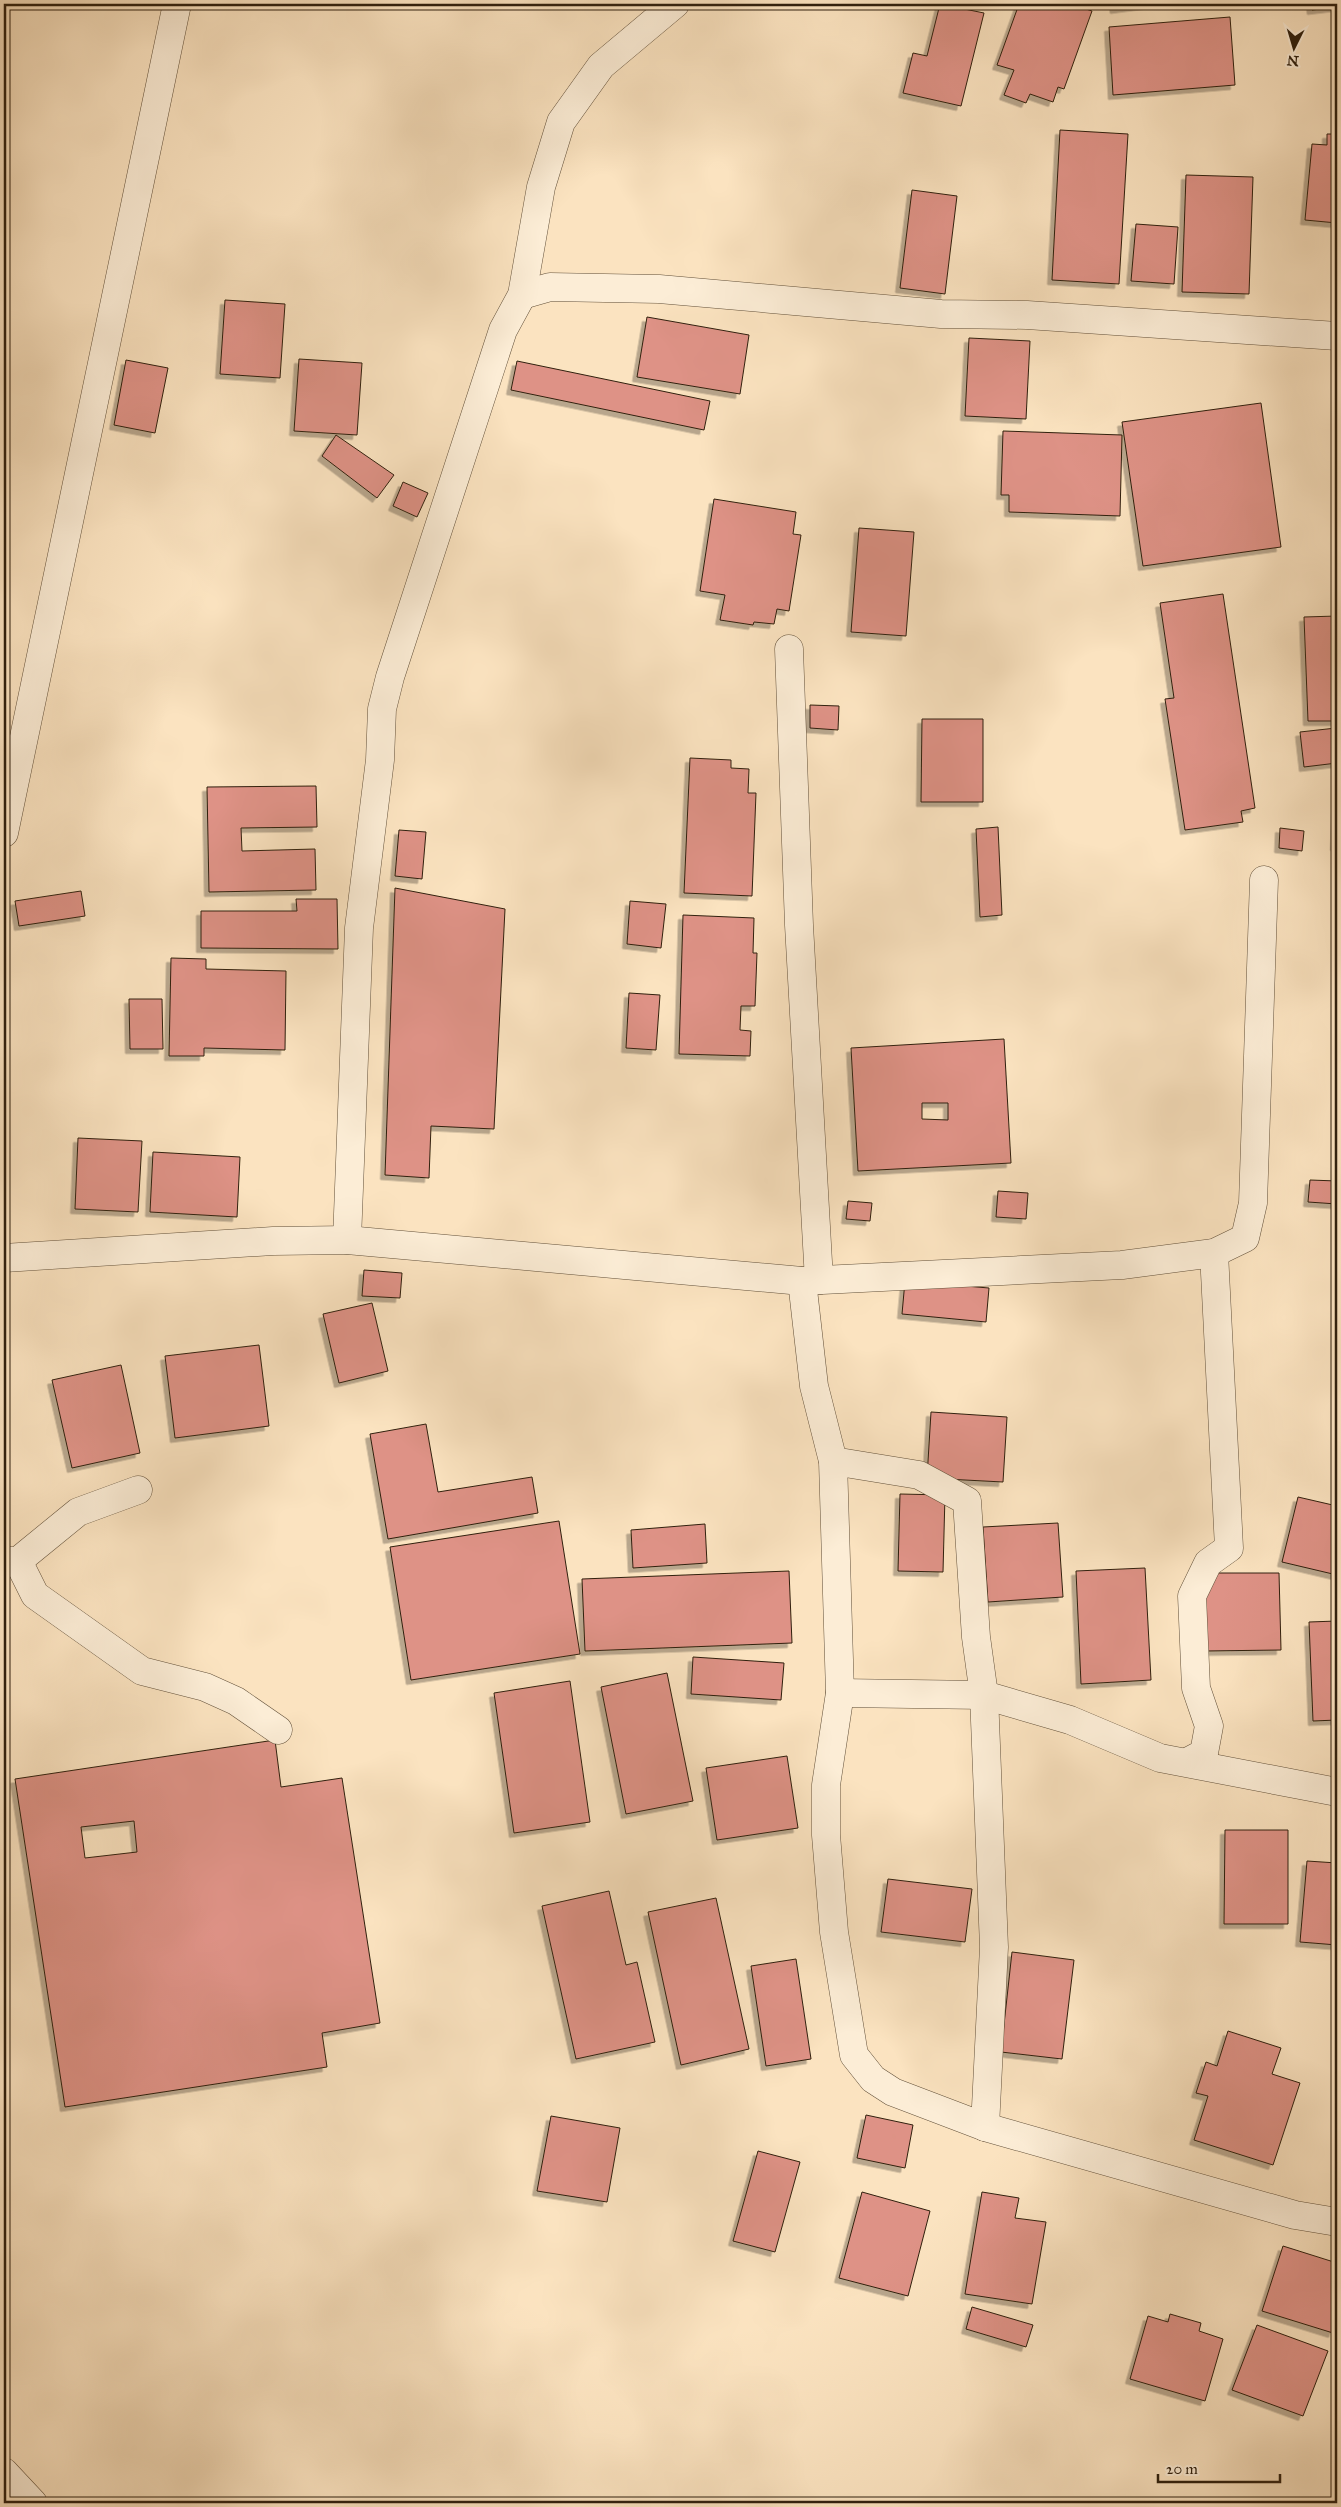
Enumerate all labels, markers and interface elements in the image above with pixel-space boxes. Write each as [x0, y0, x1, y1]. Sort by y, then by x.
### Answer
north arrow [1268, 22, 1318, 72]
text: N [1286, 51, 1300, 69]
scale bar [1158, 2452, 1281, 2484]
text: 20 m [1166, 2460, 1198, 2478]

